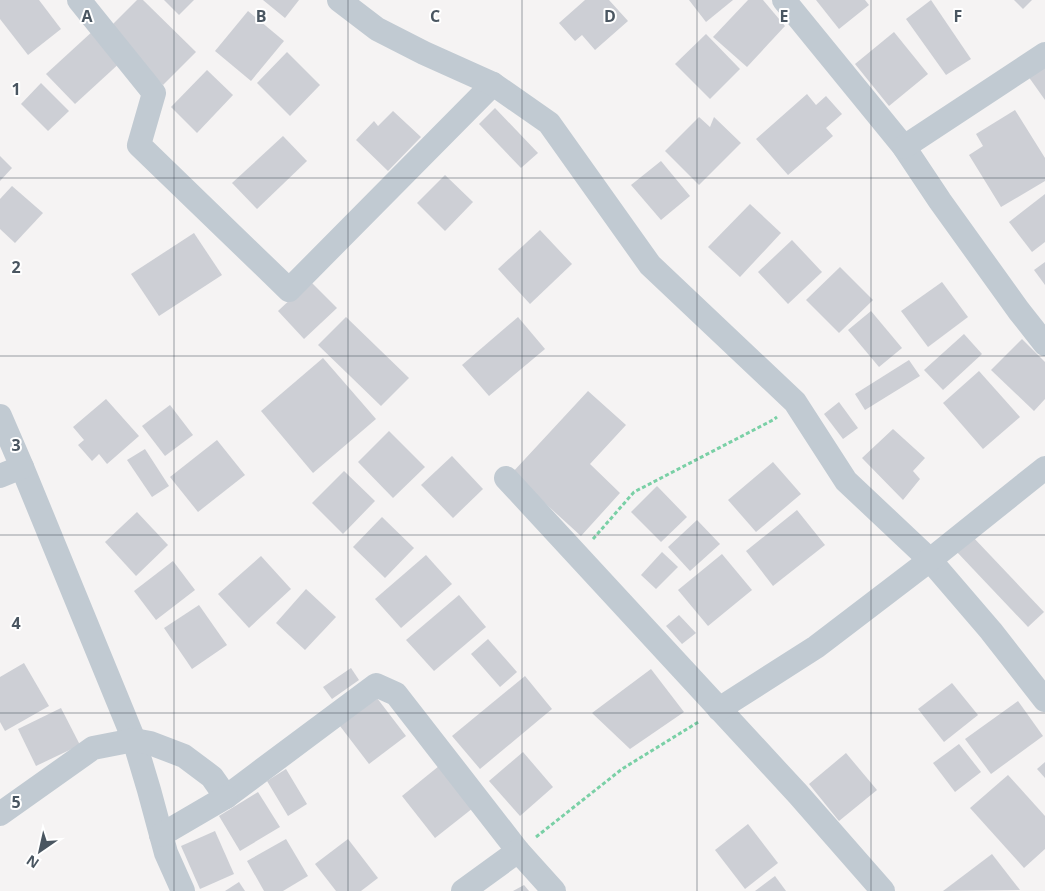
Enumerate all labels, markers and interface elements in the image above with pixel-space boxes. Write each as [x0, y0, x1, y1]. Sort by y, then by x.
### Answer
text: A [81, 5, 93, 27]
text: B [256, 5, 266, 27]
text: C [430, 5, 440, 27]
text: D [604, 5, 616, 27]
text: E [780, 5, 789, 27]
text: F [954, 5, 962, 27]
text: 1 [11, 78, 21, 100]
text: 2 [11, 256, 21, 278]
text: 3 [11, 434, 21, 456]
text: 4 [11, 612, 21, 634]
text: 5 [11, 791, 21, 813]
north arrow [15, 826, 65, 876]
text: N [22, 851, 42, 873]

